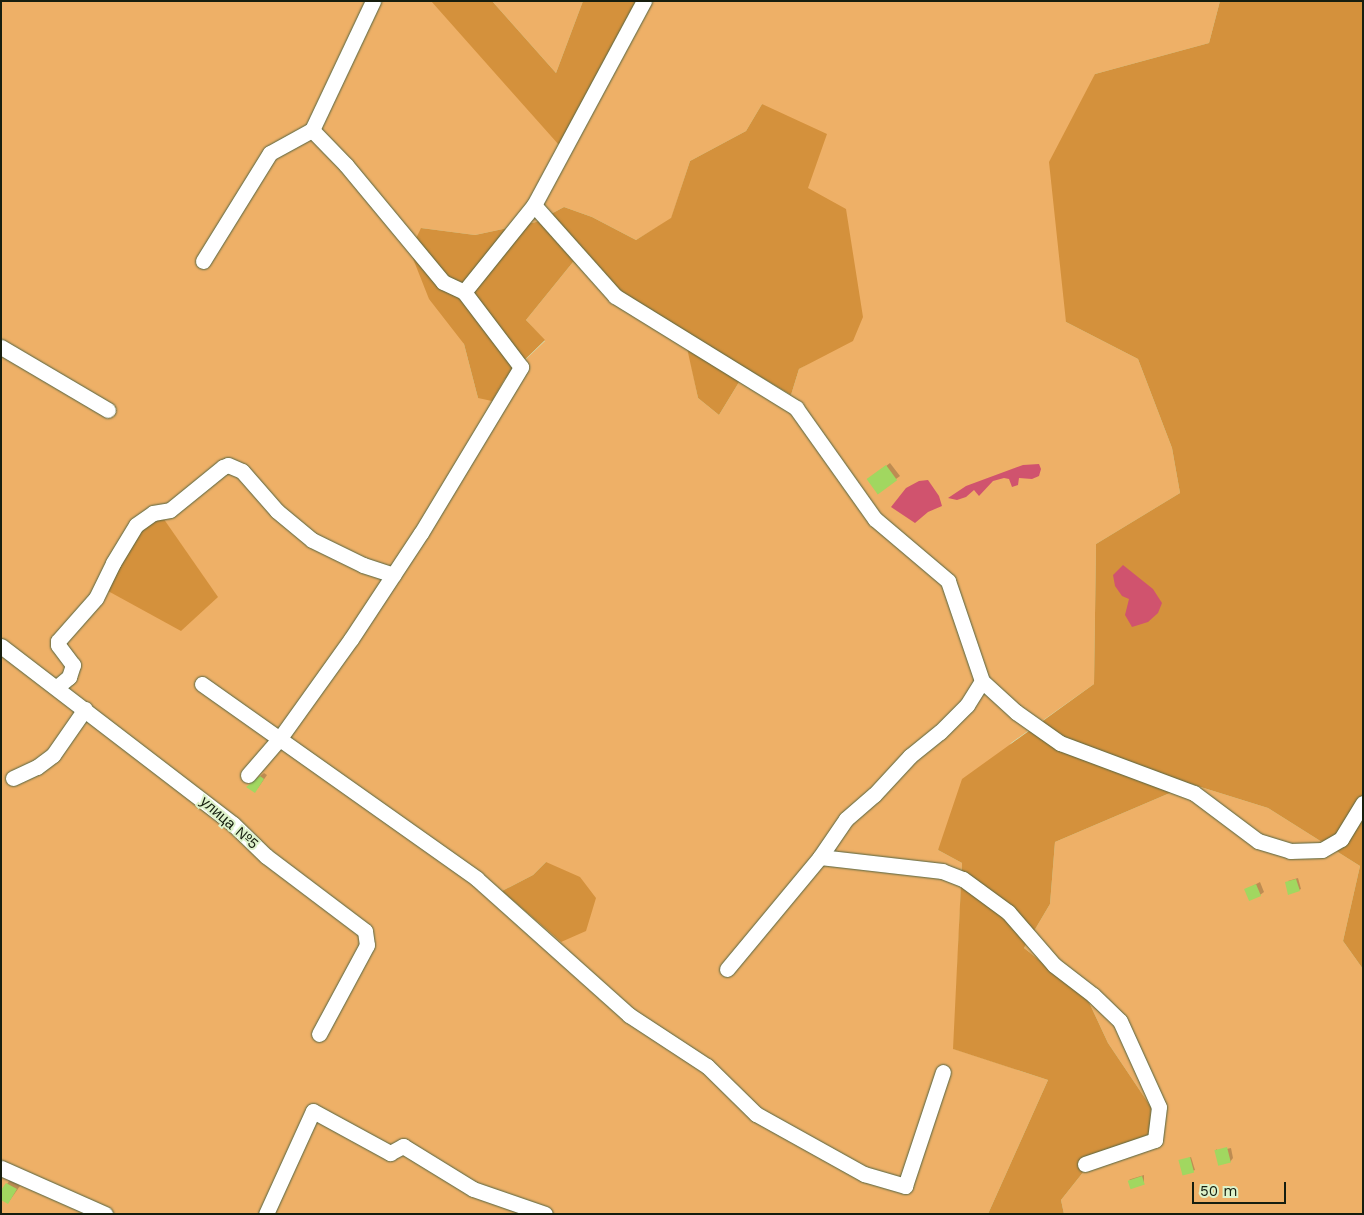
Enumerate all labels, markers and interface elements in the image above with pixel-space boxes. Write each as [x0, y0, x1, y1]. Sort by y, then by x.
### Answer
street label: улица №5 [196, 793, 262, 853]
scale bar [1194, 1172, 1288, 1204]
text: 50 m [1200, 1182, 1237, 1200]

